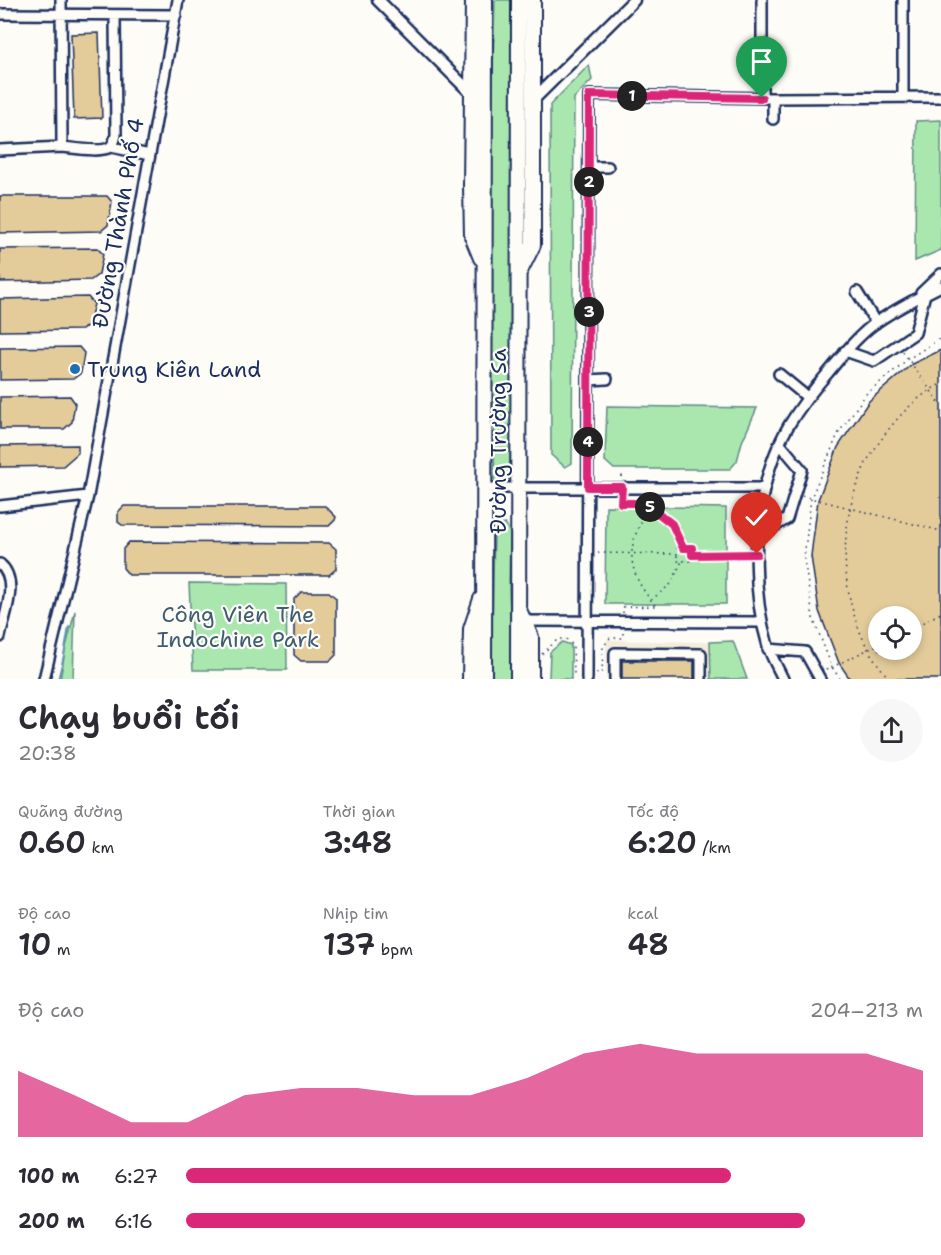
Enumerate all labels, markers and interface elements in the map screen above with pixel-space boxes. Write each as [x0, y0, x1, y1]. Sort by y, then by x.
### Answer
pin [736, 36, 787, 98]
icon: arrive [745, 45, 778, 78]
pin: 1 [617, 81, 647, 111]
text: 1 [628, 85, 636, 106]
street label: Đường Thành Phố 4 [85, 116, 151, 330]
pin: 2 [574, 167, 604, 197]
text: 2 [583, 171, 595, 192]
pin: 3 [574, 297, 604, 327]
text: 3 [583, 301, 595, 322]
street label: Đường Trường Sa [484, 348, 513, 534]
place label: Trung Kiên Land [87, 355, 261, 384]
marker: Trung Kiên Land [68, 362, 82, 376]
pin: 4 [573, 427, 603, 457]
text: 4 [582, 431, 594, 452]
pin: 5 [635, 492, 665, 522]
pin [731, 492, 782, 554]
text: 5 [645, 496, 655, 517]
icon: check [740, 501, 773, 534]
park label: Công Viên The Indochine Park [157, 600, 319, 654]
map controls [868, 606, 922, 660]
button: locate [868, 606, 922, 660]
text: Chạy buổi tối [18, 695, 240, 740]
button: share [860, 699, 923, 762]
text: 20:38 [18, 740, 77, 766]
text: Quãng đường [18, 801, 123, 822]
text: Thời gian [323, 801, 395, 822]
text: Tốc độ [627, 801, 679, 822]
text: 0.60 [18, 822, 86, 863]
text: 3:48 [323, 822, 393, 863]
text: 6:20 [627, 822, 697, 863]
text: km [86, 837, 114, 858]
text: /km [697, 837, 731, 858]
text: Độ cao [18, 903, 71, 924]
text: Nhịp tim [323, 903, 388, 924]
text: kcal [627, 903, 658, 924]
text: 10 [18, 924, 51, 965]
text: 137 [323, 924, 375, 965]
text: 48 [627, 924, 669, 965]
text: m [51, 939, 71, 960]
text: bpm [375, 939, 413, 960]
text: Độ cao [18, 997, 84, 1023]
text: 204–213 m [810, 997, 923, 1023]
text: 100 m [18, 1163, 80, 1189]
text: 6:27 [114, 1163, 158, 1189]
text: 200 m [18, 1208, 85, 1234]
text: 6:16 [114, 1208, 153, 1234]

